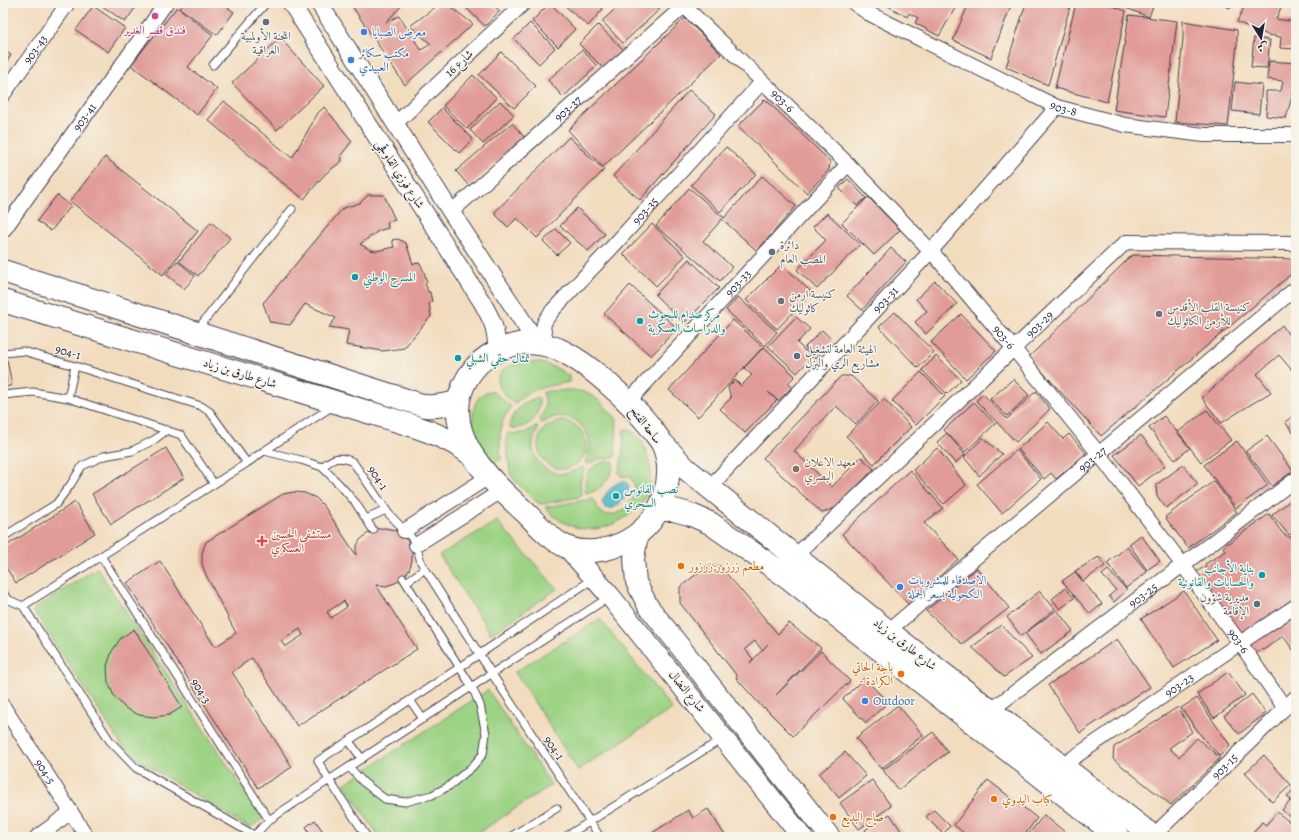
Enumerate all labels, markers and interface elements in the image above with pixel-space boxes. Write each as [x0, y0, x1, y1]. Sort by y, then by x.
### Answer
marker: فندق قصر الغدير [150, 11, 160, 21]
marker: اللجنة الأولمبية العراقية [261, 17, 271, 27]
north arrow [1241, 18, 1281, 58]
place label: فندق قصر الغدير [122, 22, 186, 38]
place label: معرض الصبايا [372, 24, 426, 40]
place label: اللجنة الأولمبية العراقية [241, 27, 291, 58]
marker: معرض الصبايا [359, 27, 369, 37]
street label: 903-43 [20, 32, 51, 67]
text: ش [1256, 39, 1270, 56]
place label: مكتب سكائر العبيدي [357, 45, 409, 77]
street label: شارع 16 [442, 46, 479, 82]
marker: مكتب سكائر العبيدي [346, 55, 356, 65]
street label: 903-6 [767, 86, 798, 116]
street label: 903-37 [551, 92, 586, 125]
street label: 903-8 [1047, 97, 1079, 120]
street label: 903-41 [69, 100, 100, 134]
street label: شارع فوزي القاوقجي [368, 137, 428, 214]
street label: 903-35 [629, 194, 662, 228]
place label: دائرة المصب العام [780, 237, 826, 270]
marker: دائرة المصب العام [767, 247, 777, 257]
street label: 903-33 [721, 266, 755, 300]
place label: المسرح الوطني [363, 269, 416, 289]
marker: المسرح الوطني [350, 272, 360, 282]
street label: 903-31 [869, 283, 902, 316]
place label: كنيسة ارمن كاثوليك [789, 286, 836, 316]
marker: كنيسة ارمن كاثوليك [776, 296, 786, 306]
place label: كنيسة القلب الأقدس للأرمن الكاثوليك [1167, 298, 1251, 330]
place label: مركز صدام للبحوث والدراسات العسكرية [648, 306, 726, 336]
street label: 903-29 [1022, 307, 1057, 341]
marker: كنيسة القلب الأقدس للأرمن الكاثوليك [1154, 309, 1164, 319]
marker: مركز صدام للبحوث والدراسات العسكرية [635, 316, 645, 326]
street label: 903-6 [989, 322, 1019, 353]
street label: 904-1 [53, 341, 83, 363]
place label: الهيئة العامة لتشغيل مشاريع الري والبزل [805, 341, 880, 374]
place label: تمثال حقي الشبلي [466, 350, 530, 370]
marker: الهيئة العامة لتشغيل مشاريع الري والبزل [792, 351, 802, 361]
marker: تمثال حقي الشبلي [453, 353, 463, 363]
street label: شارع طارق بن زياد [200, 354, 279, 395]
street label: ساحة الفتح [624, 403, 666, 449]
street label: 903-27 [1075, 442, 1111, 476]
place label: معهد الاعلان البصري [804, 454, 856, 486]
street label: 904-1 [364, 463, 392, 493]
marker: معهد الاعلان البصري [791, 464, 801, 474]
place label: نصب الفانوس السحري [624, 481, 678, 513]
marker: نصب الفانوس السحري [611, 491, 621, 501]
place label: مستشفى الحسين العسكري [271, 526, 332, 558]
marker: مستشفى الحسين العسكري [256, 535, 268, 547]
place label: مطعم زرزور;زرزور [688, 558, 764, 577]
place label: بناية الأجانب والحسابات والقانونية [1178, 559, 1254, 590]
marker: مطعم زرزور;زرزور [676, 561, 686, 571]
marker: بناية الأجانب والحسابات والقانونية [1257, 570, 1267, 580]
place label: الاصدقاء للمشروبات الكحولية بسعر الجملة [907, 572, 987, 602]
street label: 903-25 [1125, 579, 1161, 611]
marker: الاصدقاء للمشروبات الكحولية بسعر الجملة [895, 582, 905, 592]
place label: مديرية شؤون الإقامة [1200, 589, 1249, 620]
marker: مديرية شؤون الإقامة [1252, 599, 1262, 609]
street label: شارع طارق بن زياد [868, 614, 940, 676]
street label: 903-6 [1224, 625, 1253, 657]
place label: باجة الحاتي - الكرادة [852, 659, 893, 689]
street label: شارع النضال [663, 667, 709, 717]
marker: باجة الحاتي - الكرادة [896, 669, 906, 679]
street label: 903-23 [1161, 669, 1197, 701]
street label: 904-3 [187, 675, 215, 707]
place label: Outdoor [873, 693, 915, 709]
marker: Outdoor [860, 696, 870, 706]
street label: 904-1 [540, 733, 568, 763]
street label: 903-15 [1208, 750, 1241, 783]
street label: 904-5 [31, 756, 59, 787]
place label: كباب اليدوي [1002, 791, 1052, 809]
marker: كباب اليدوي [989, 794, 999, 804]
place label: صاج البديع [841, 809, 884, 828]
marker: صاج البديع [828, 812, 838, 822]

